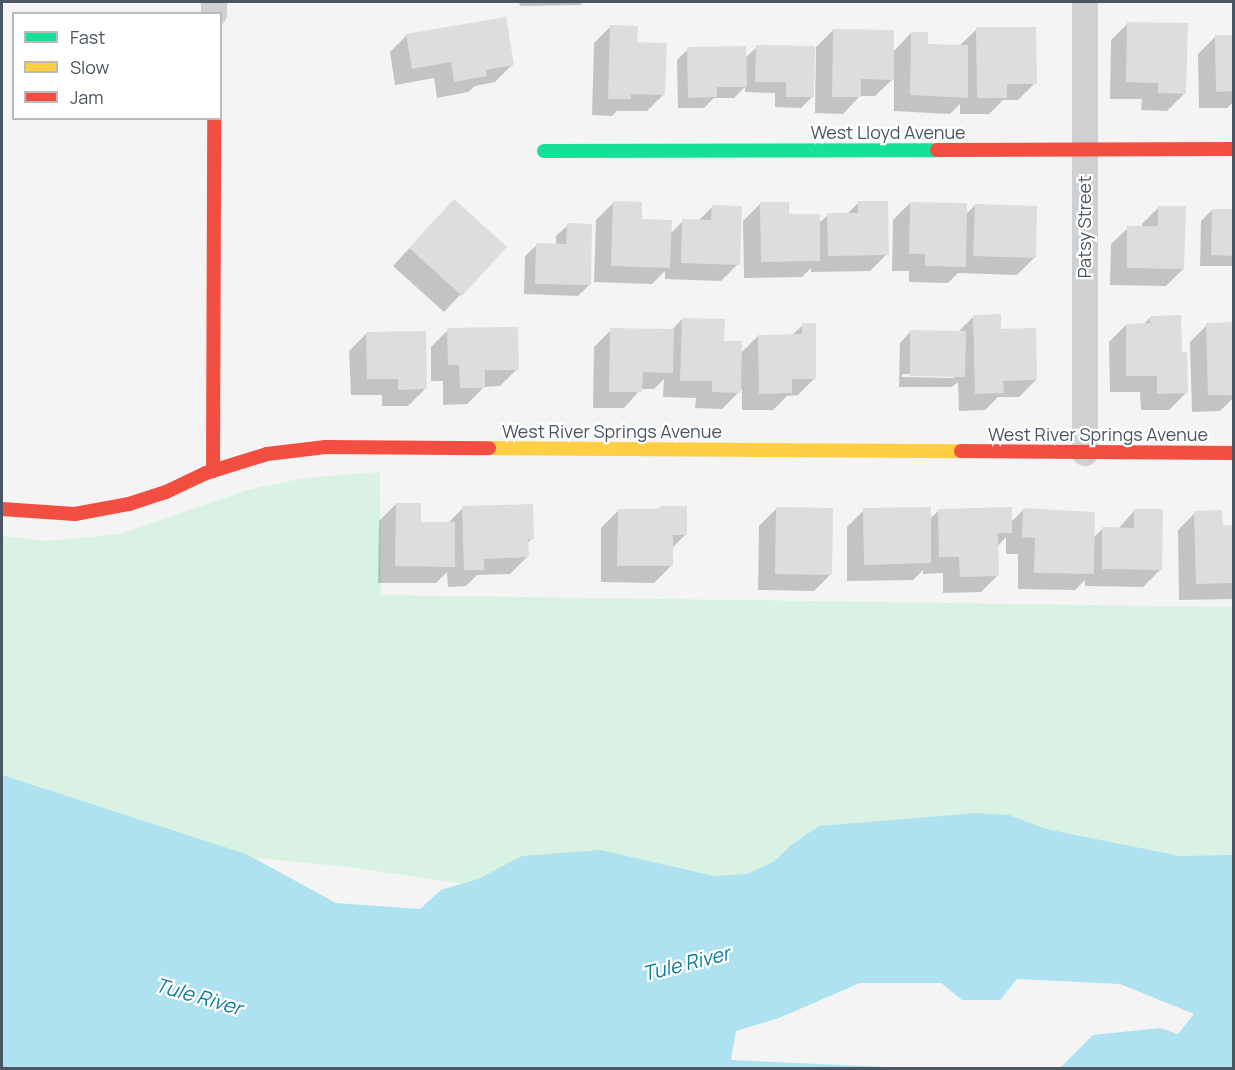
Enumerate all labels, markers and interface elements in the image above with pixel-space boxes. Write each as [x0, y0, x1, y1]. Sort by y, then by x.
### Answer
legend [12, 12, 222, 120]
text: Fast [70, 25, 105, 49]
text: Slow [70, 55, 109, 79]
text: Jam [70, 85, 104, 109]
street label: West Lloyd Avenue [810, 121, 966, 143]
street label: Patsy Street [1073, 176, 1095, 278]
street label: West River Springs Avenue [502, 420, 722, 442]
street label: West River Springs Avenue [988, 423, 1208, 445]
water label: Tule River [640, 941, 732, 985]
water label: Tule River [153, 972, 245, 1020]

